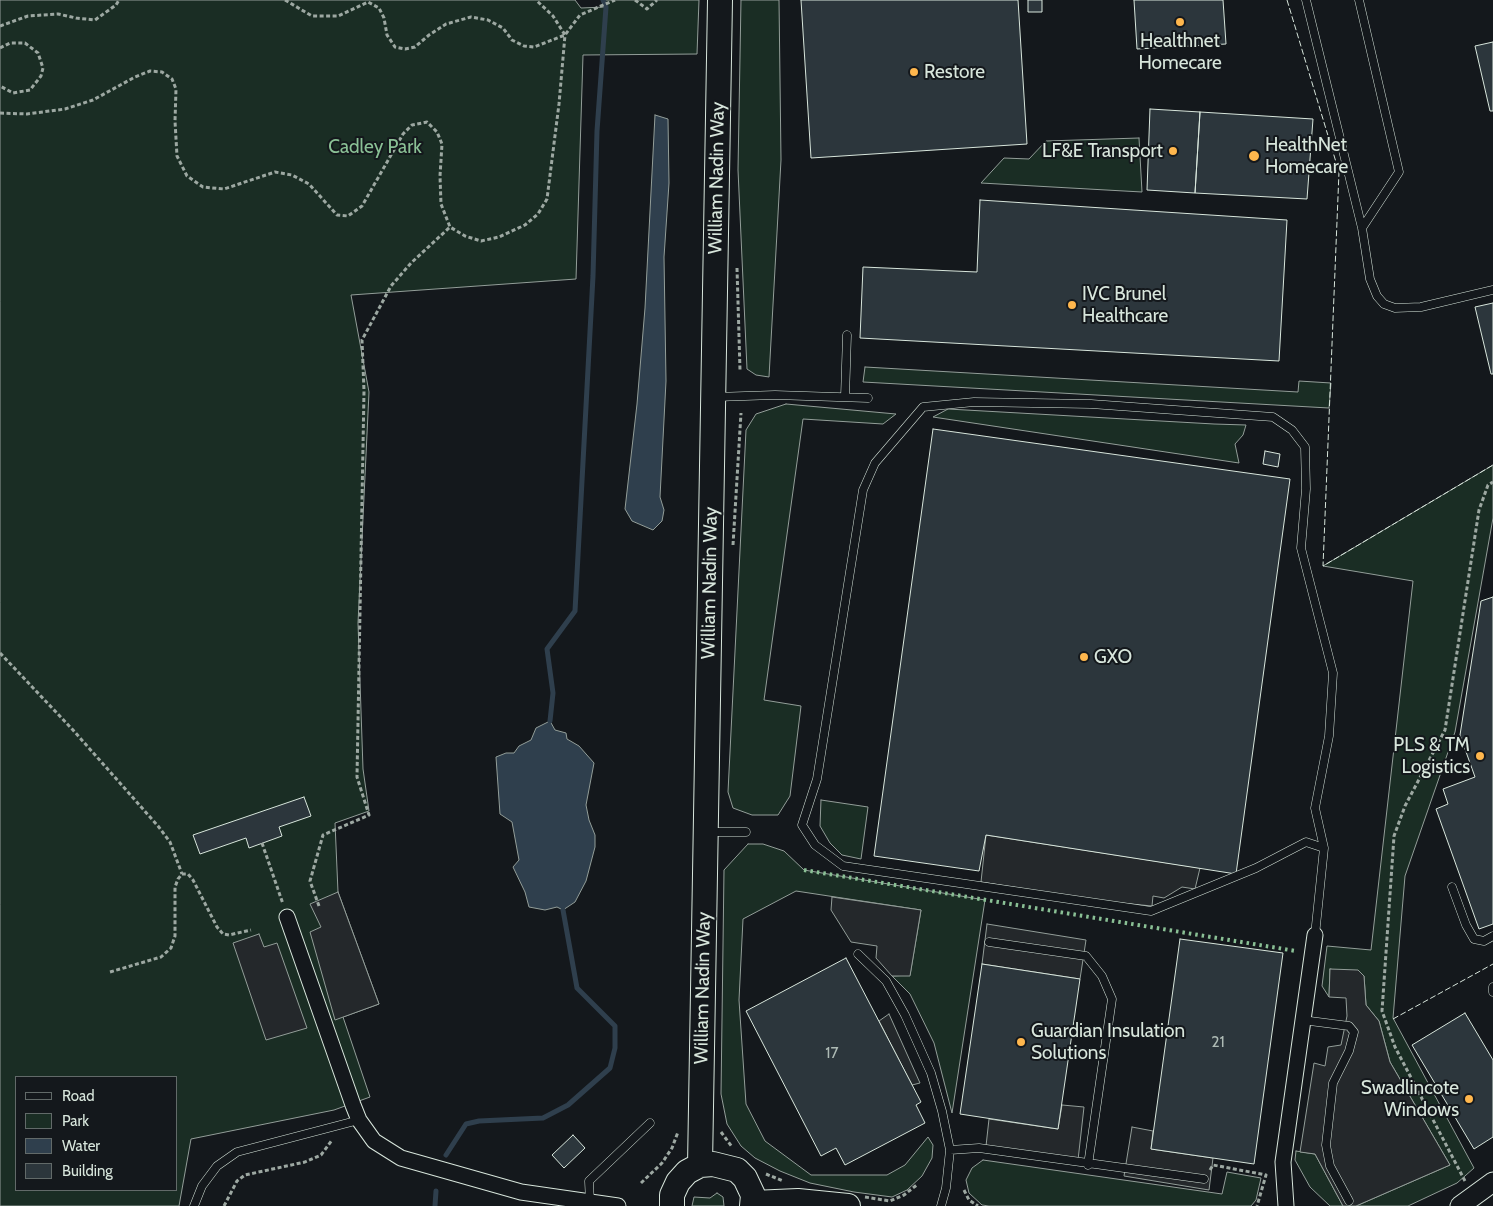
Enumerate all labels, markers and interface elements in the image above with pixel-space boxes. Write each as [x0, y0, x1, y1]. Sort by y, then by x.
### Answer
marker: Healthnet Homecare [1174, 16, 1186, 28]
place label: Healthnet Homecare [1138, 30, 1222, 74]
place label: Restore [924, 61, 985, 83]
marker: Restore [908, 66, 920, 78]
street label: William Nadin Way [704, 102, 730, 254]
place label: HealthNet Homecare [1265, 134, 1348, 178]
park label: Cadley Park [328, 136, 422, 158]
place label: LF&E Transport [1042, 140, 1163, 162]
marker: LF&E Transport [1167, 145, 1179, 157]
marker: HealthNet Homecare [1247, 149, 1261, 163]
place label: IVC Brunel Healthcare [1082, 283, 1168, 327]
marker: IVC Brunel Healthcare [1066, 299, 1078, 311]
street label: William Nadin Way [697, 507, 723, 659]
place label: GXO [1094, 646, 1132, 668]
marker: GXO [1078, 651, 1090, 663]
place label: PLS & TM Logistics [1393, 734, 1470, 778]
marker: PLS & TM Logistics [1474, 750, 1486, 762]
street label: William Nadin Way [690, 912, 716, 1064]
place label: Guardian Insulation Solutions [1031, 1020, 1185, 1064]
house number: 21 [1211, 1032, 1225, 1052]
marker: Guardian Insulation Solutions [1015, 1036, 1027, 1048]
house number: 17 [825, 1043, 839, 1063]
legend [15, 1076, 178, 1191]
place label: Swadlincote Windows [1361, 1077, 1459, 1121]
text: Road [62, 1087, 95, 1105]
marker: Swadlincote Windows [1463, 1093, 1475, 1105]
text: Park [62, 1112, 89, 1130]
text: Water [62, 1137, 100, 1155]
text: Building [62, 1162, 113, 1180]

